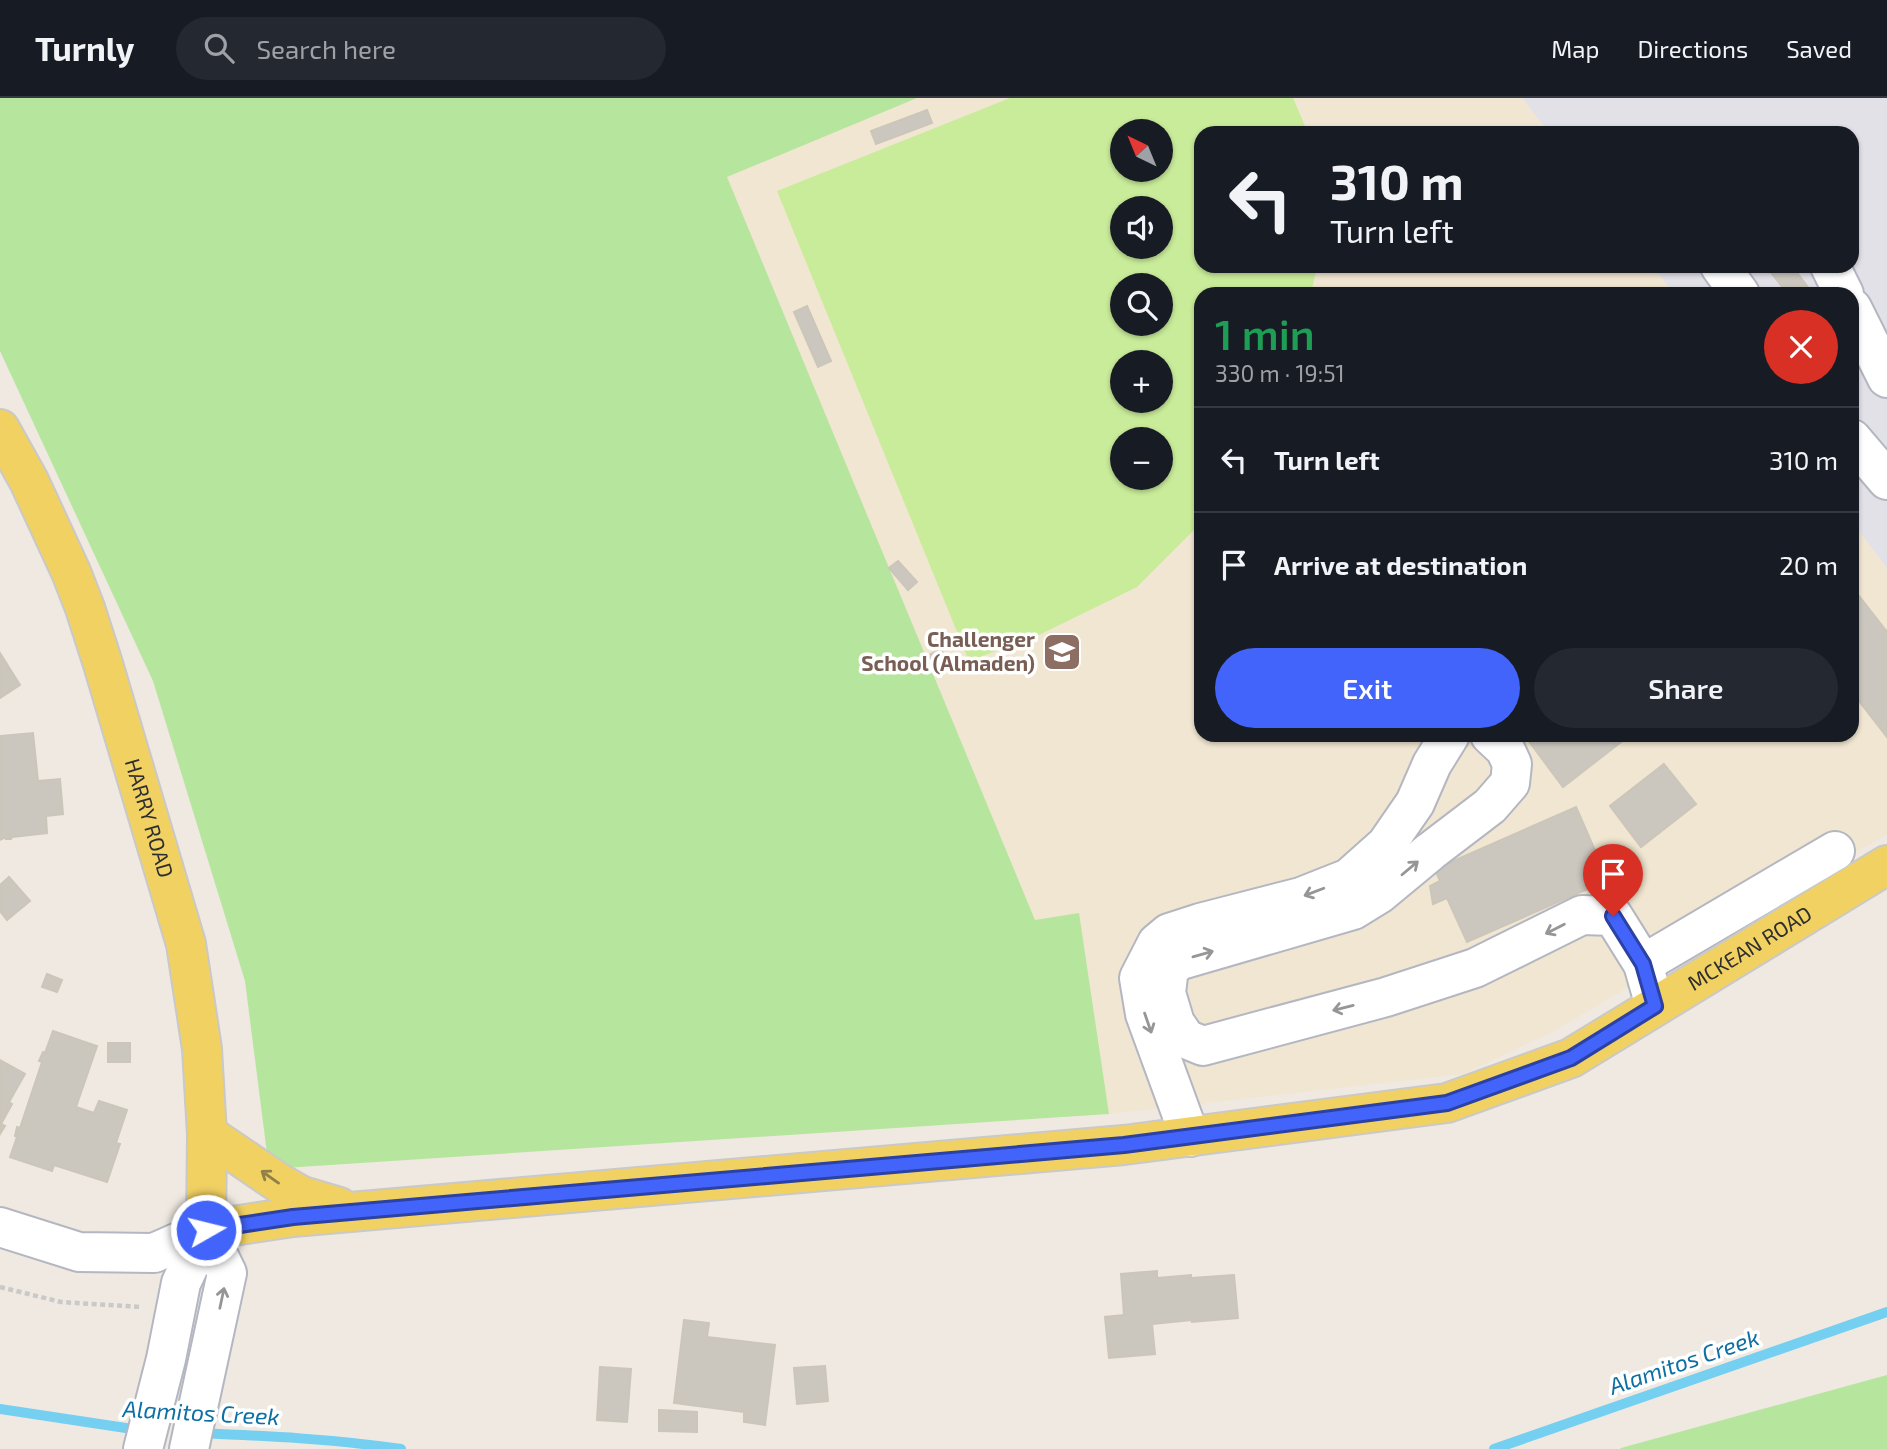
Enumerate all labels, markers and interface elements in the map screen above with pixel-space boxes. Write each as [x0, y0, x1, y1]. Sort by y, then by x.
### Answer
search box [176, 17, 666, 80]
text: Turnly [35, 28, 134, 68]
icon: search [200, 29, 238, 67]
text: Search here [256, 33, 396, 64]
text: Map [1551, 34, 1599, 63]
text: Directions [1637, 34, 1748, 63]
text: Saved [1786, 34, 1852, 63]
north arrow [1110, 119, 1172, 182]
map controls [1110, 119, 1173, 490]
text: 310 m [1330, 151, 1464, 210]
icon: left [1215, 154, 1306, 245]
button: sound [1110, 196, 1173, 259]
text: Turn left [1330, 211, 1454, 249]
button: search [1110, 273, 1173, 336]
text: 1 min [1215, 308, 1315, 358]
button: close [1764, 310, 1838, 384]
button: + [1110, 350, 1173, 413]
text: 330 m · 19:51 [1215, 359, 1345, 387]
button: − [1110, 427, 1173, 490]
icon: left [1215, 441, 1253, 479]
text: Turn left [1274, 444, 1380, 475]
text: 310 m [1769, 444, 1838, 475]
icon: arrive [1215, 546, 1253, 584]
text: Arrive at destination [1274, 549, 1527, 580]
text: 20 m [1779, 549, 1838, 580]
place label: Challenger School (Almaden) [861, 626, 1035, 675]
school or university icon: Challenger School (Almaden) [1041, 631, 1083, 673]
button: Exit [1215, 648, 1520, 728]
button: Share [1534, 648, 1838, 728]
street label: HARRY ROAD [121, 755, 180, 880]
pin [1583, 844, 1643, 916]
icon: arrive [1594, 855, 1632, 893]
one-way arrow [1401, 860, 1419, 876]
one-way arrow [1303, 886, 1325, 899]
street label: MCKEAN ROAD [1682, 900, 1816, 995]
one-way arrow [1545, 922, 1566, 936]
one-way arrow [1191, 946, 1213, 959]
one-way arrow [1332, 1002, 1355, 1015]
one-way arrow [1142, 1012, 1155, 1034]
one-way arrow [260, 1170, 280, 1184]
position arrow [169, 1193, 243, 1267]
one-way arrow [215, 1287, 229, 1310]
water label: Alamitos Creek [1604, 1322, 1762, 1400]
water label: Alamitos Creek [121, 1394, 280, 1430]

